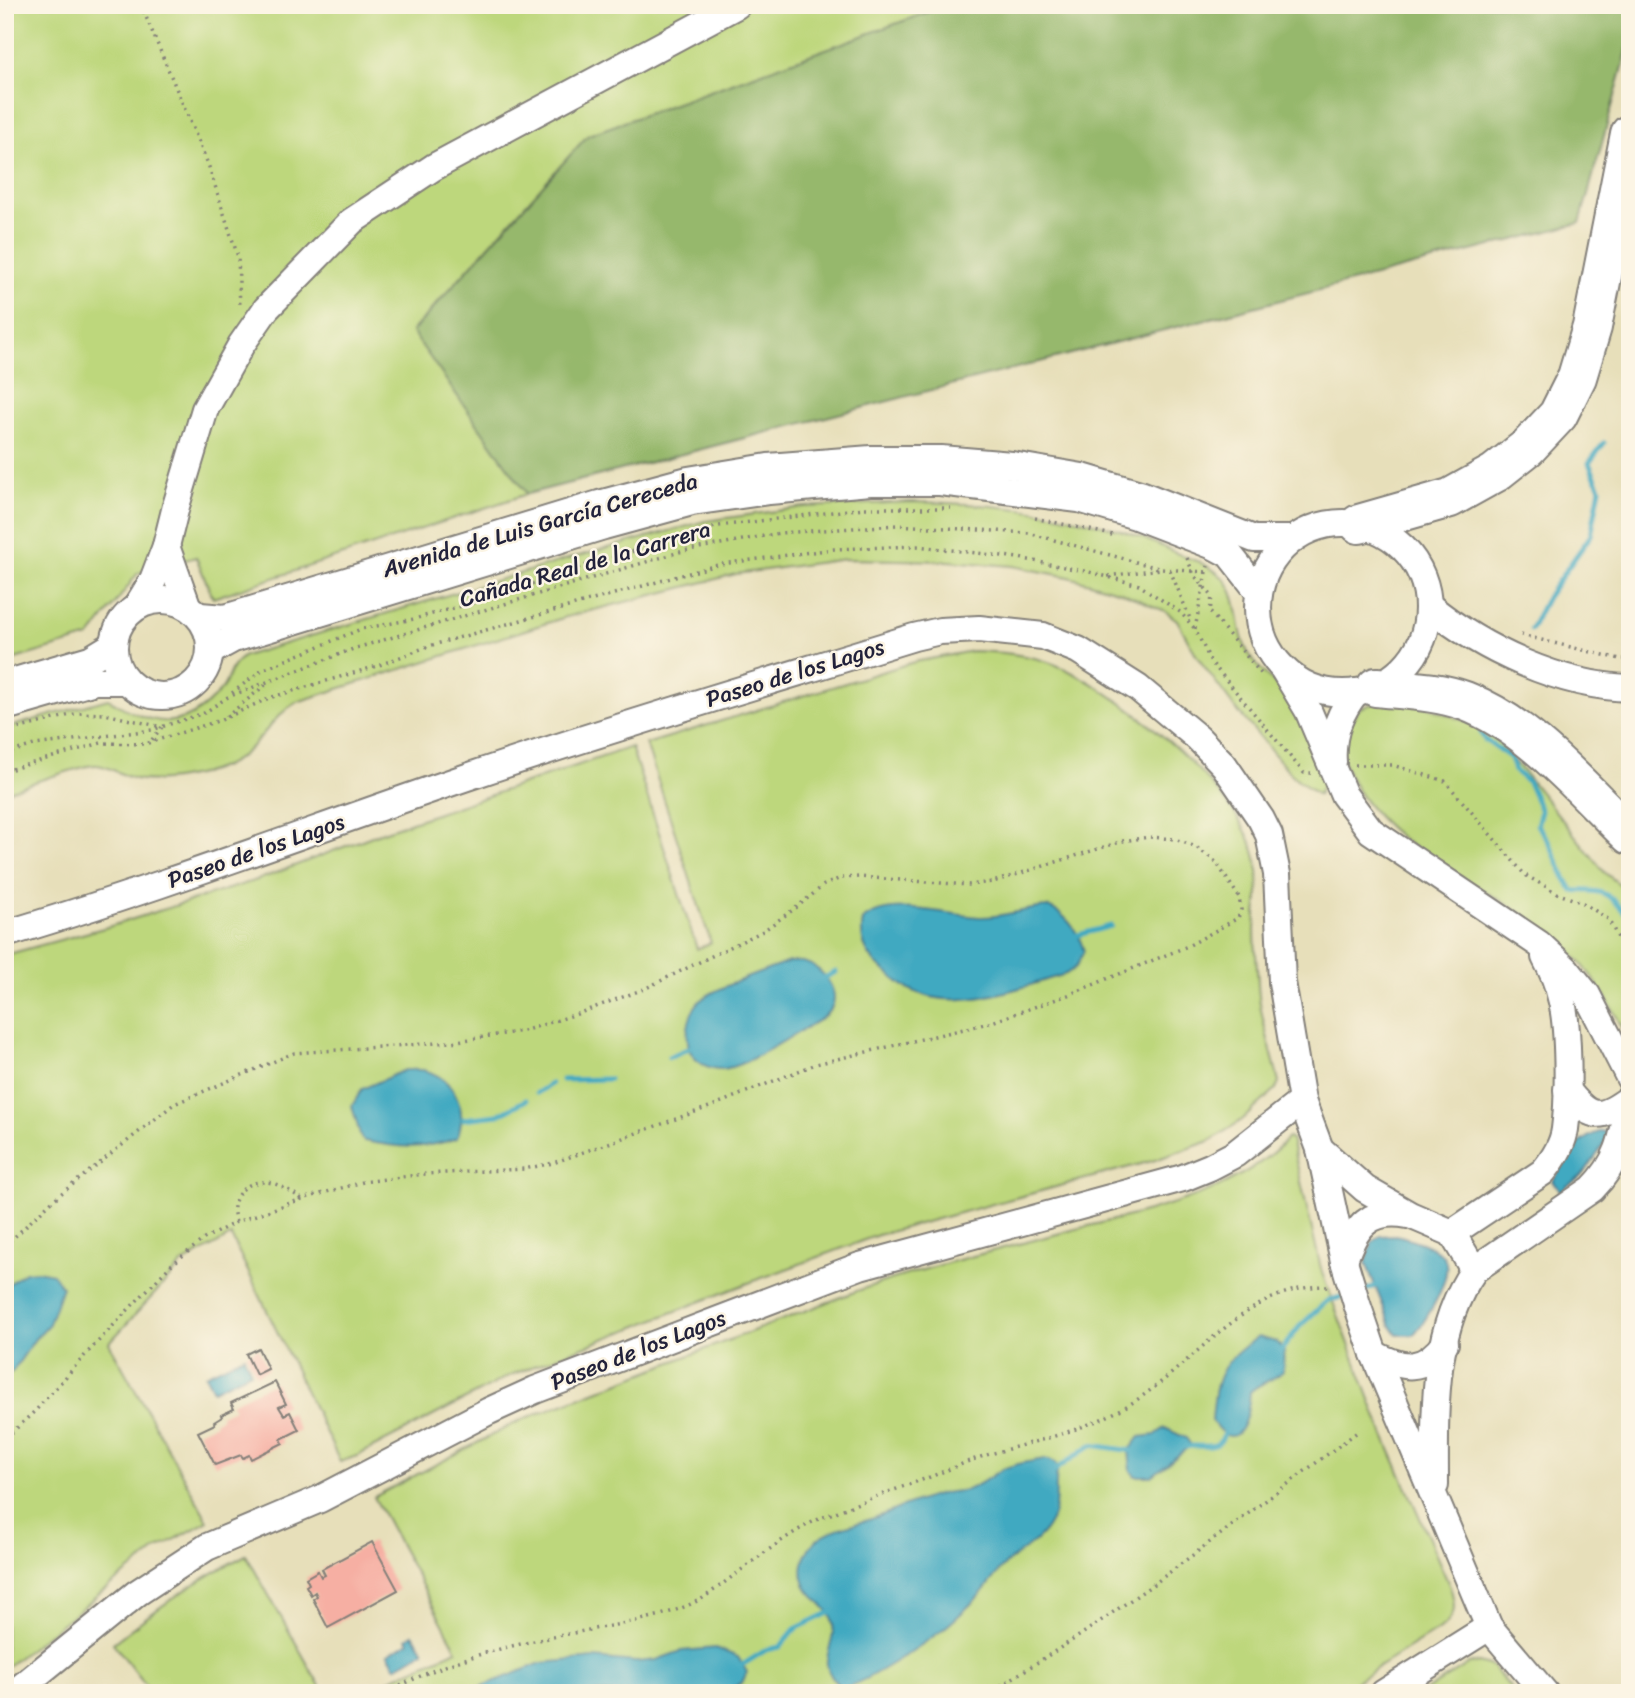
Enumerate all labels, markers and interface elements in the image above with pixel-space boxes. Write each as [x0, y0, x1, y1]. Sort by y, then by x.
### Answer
street label: Avenida de Luis García Cereceda [377, 460, 703, 590]
street label: Cañada Real de la Carrera [455, 509, 715, 619]
street label: Paseo de los Lagos [701, 626, 890, 720]
street label: Paseo de los Lagos [162, 801, 351, 900]
street label: Paseo de los Lagos [544, 1298, 732, 1402]

